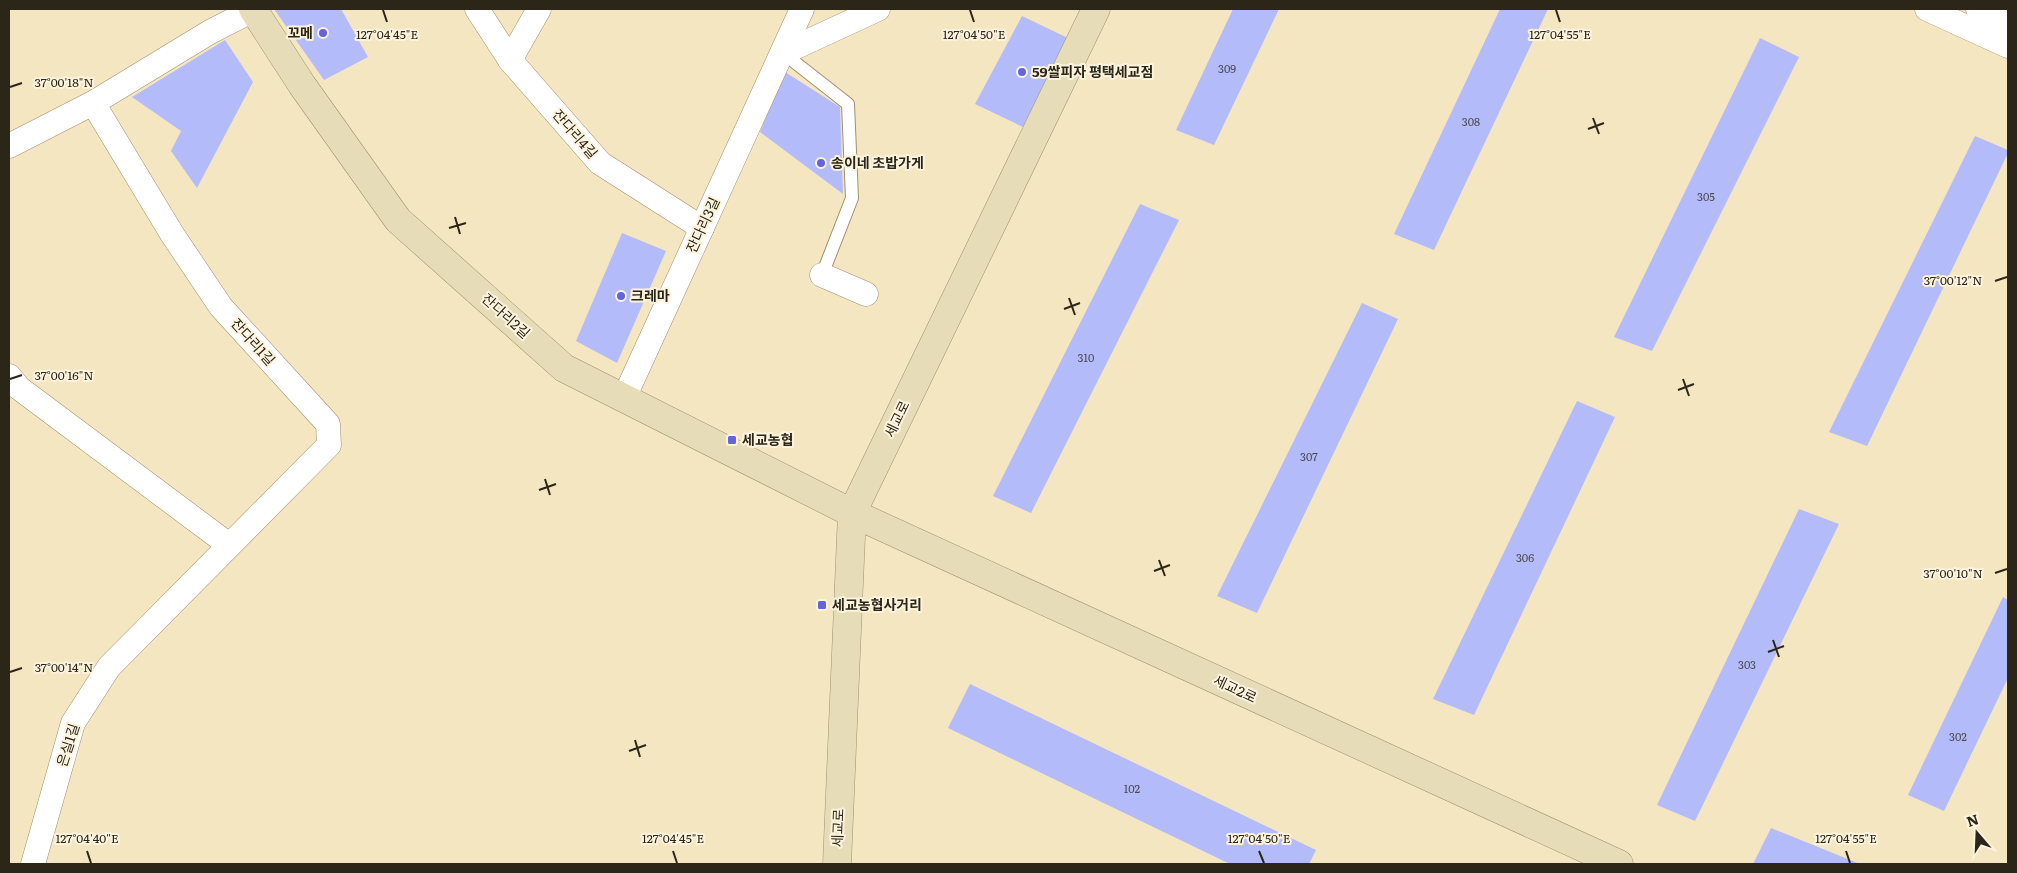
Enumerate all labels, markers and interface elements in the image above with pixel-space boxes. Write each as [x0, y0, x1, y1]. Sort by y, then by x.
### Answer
place label: 꼬메 [287, 22, 313, 42]
text: 127°04'45"E [356, 25, 418, 43]
text: 127°04'50"E [943, 25, 1006, 43]
text: 127°04'55"E [1529, 25, 1591, 43]
marker: 꼬메 [317, 27, 329, 39]
house number: 309 [1218, 60, 1236, 76]
place label: 59쌀피자 평택세교점 [1032, 61, 1153, 81]
marker: 59쌀피자 평택세교점 [1016, 66, 1028, 78]
text: 37°00'18"N [34, 73, 94, 91]
street label: 잔다리4길 [549, 104, 603, 162]
house number: 308 [1462, 113, 1480, 129]
place label: 송이네 초밥가게 [831, 152, 924, 172]
marker: 송이네 초밥가게 [815, 157, 827, 169]
house number: 305 [1697, 188, 1715, 204]
street label: 잔다리3길 [681, 194, 724, 256]
text: 37°00'12"N [1924, 271, 1982, 289]
place label: 크레마 [631, 285, 670, 305]
street label: 잔다리2길 [478, 288, 535, 342]
marker: 크레마 [615, 290, 627, 302]
street label: 잔다리1길 [227, 313, 280, 369]
house number: 310 [1078, 349, 1094, 365]
text: 37°00'16"N [35, 366, 93, 384]
street label: 세교로 [879, 397, 914, 440]
place label: 세교농협 [742, 429, 794, 449]
marker: 세교농협 [726, 434, 738, 446]
house number: 307 [1300, 448, 1318, 464]
house number: 306 [1516, 549, 1534, 565]
text: 37°00'10"N [1923, 564, 1983, 582]
place label: 세교농협사거리 [832, 594, 922, 614]
marker: 세교농협사거리 [816, 599, 828, 611]
house number: 303 [1738, 656, 1756, 672]
text: 37°00'14"N [35, 658, 93, 676]
street label: 세교2로 [1210, 669, 1260, 707]
street label: 은실1길 [51, 721, 83, 769]
house number: 302 [1949, 728, 1967, 744]
house number: 102 [1124, 780, 1141, 796]
street label: 세교로 [826, 808, 848, 848]
north arrow [1952, 808, 2002, 858]
text: N [1964, 808, 1981, 831]
text: 127°04'40"E [55, 829, 119, 847]
text: 127°04'45"E [642, 829, 704, 847]
text: 127°04'50"E [1228, 829, 1291, 847]
text: 127°04'55"E [1815, 829, 1877, 847]

